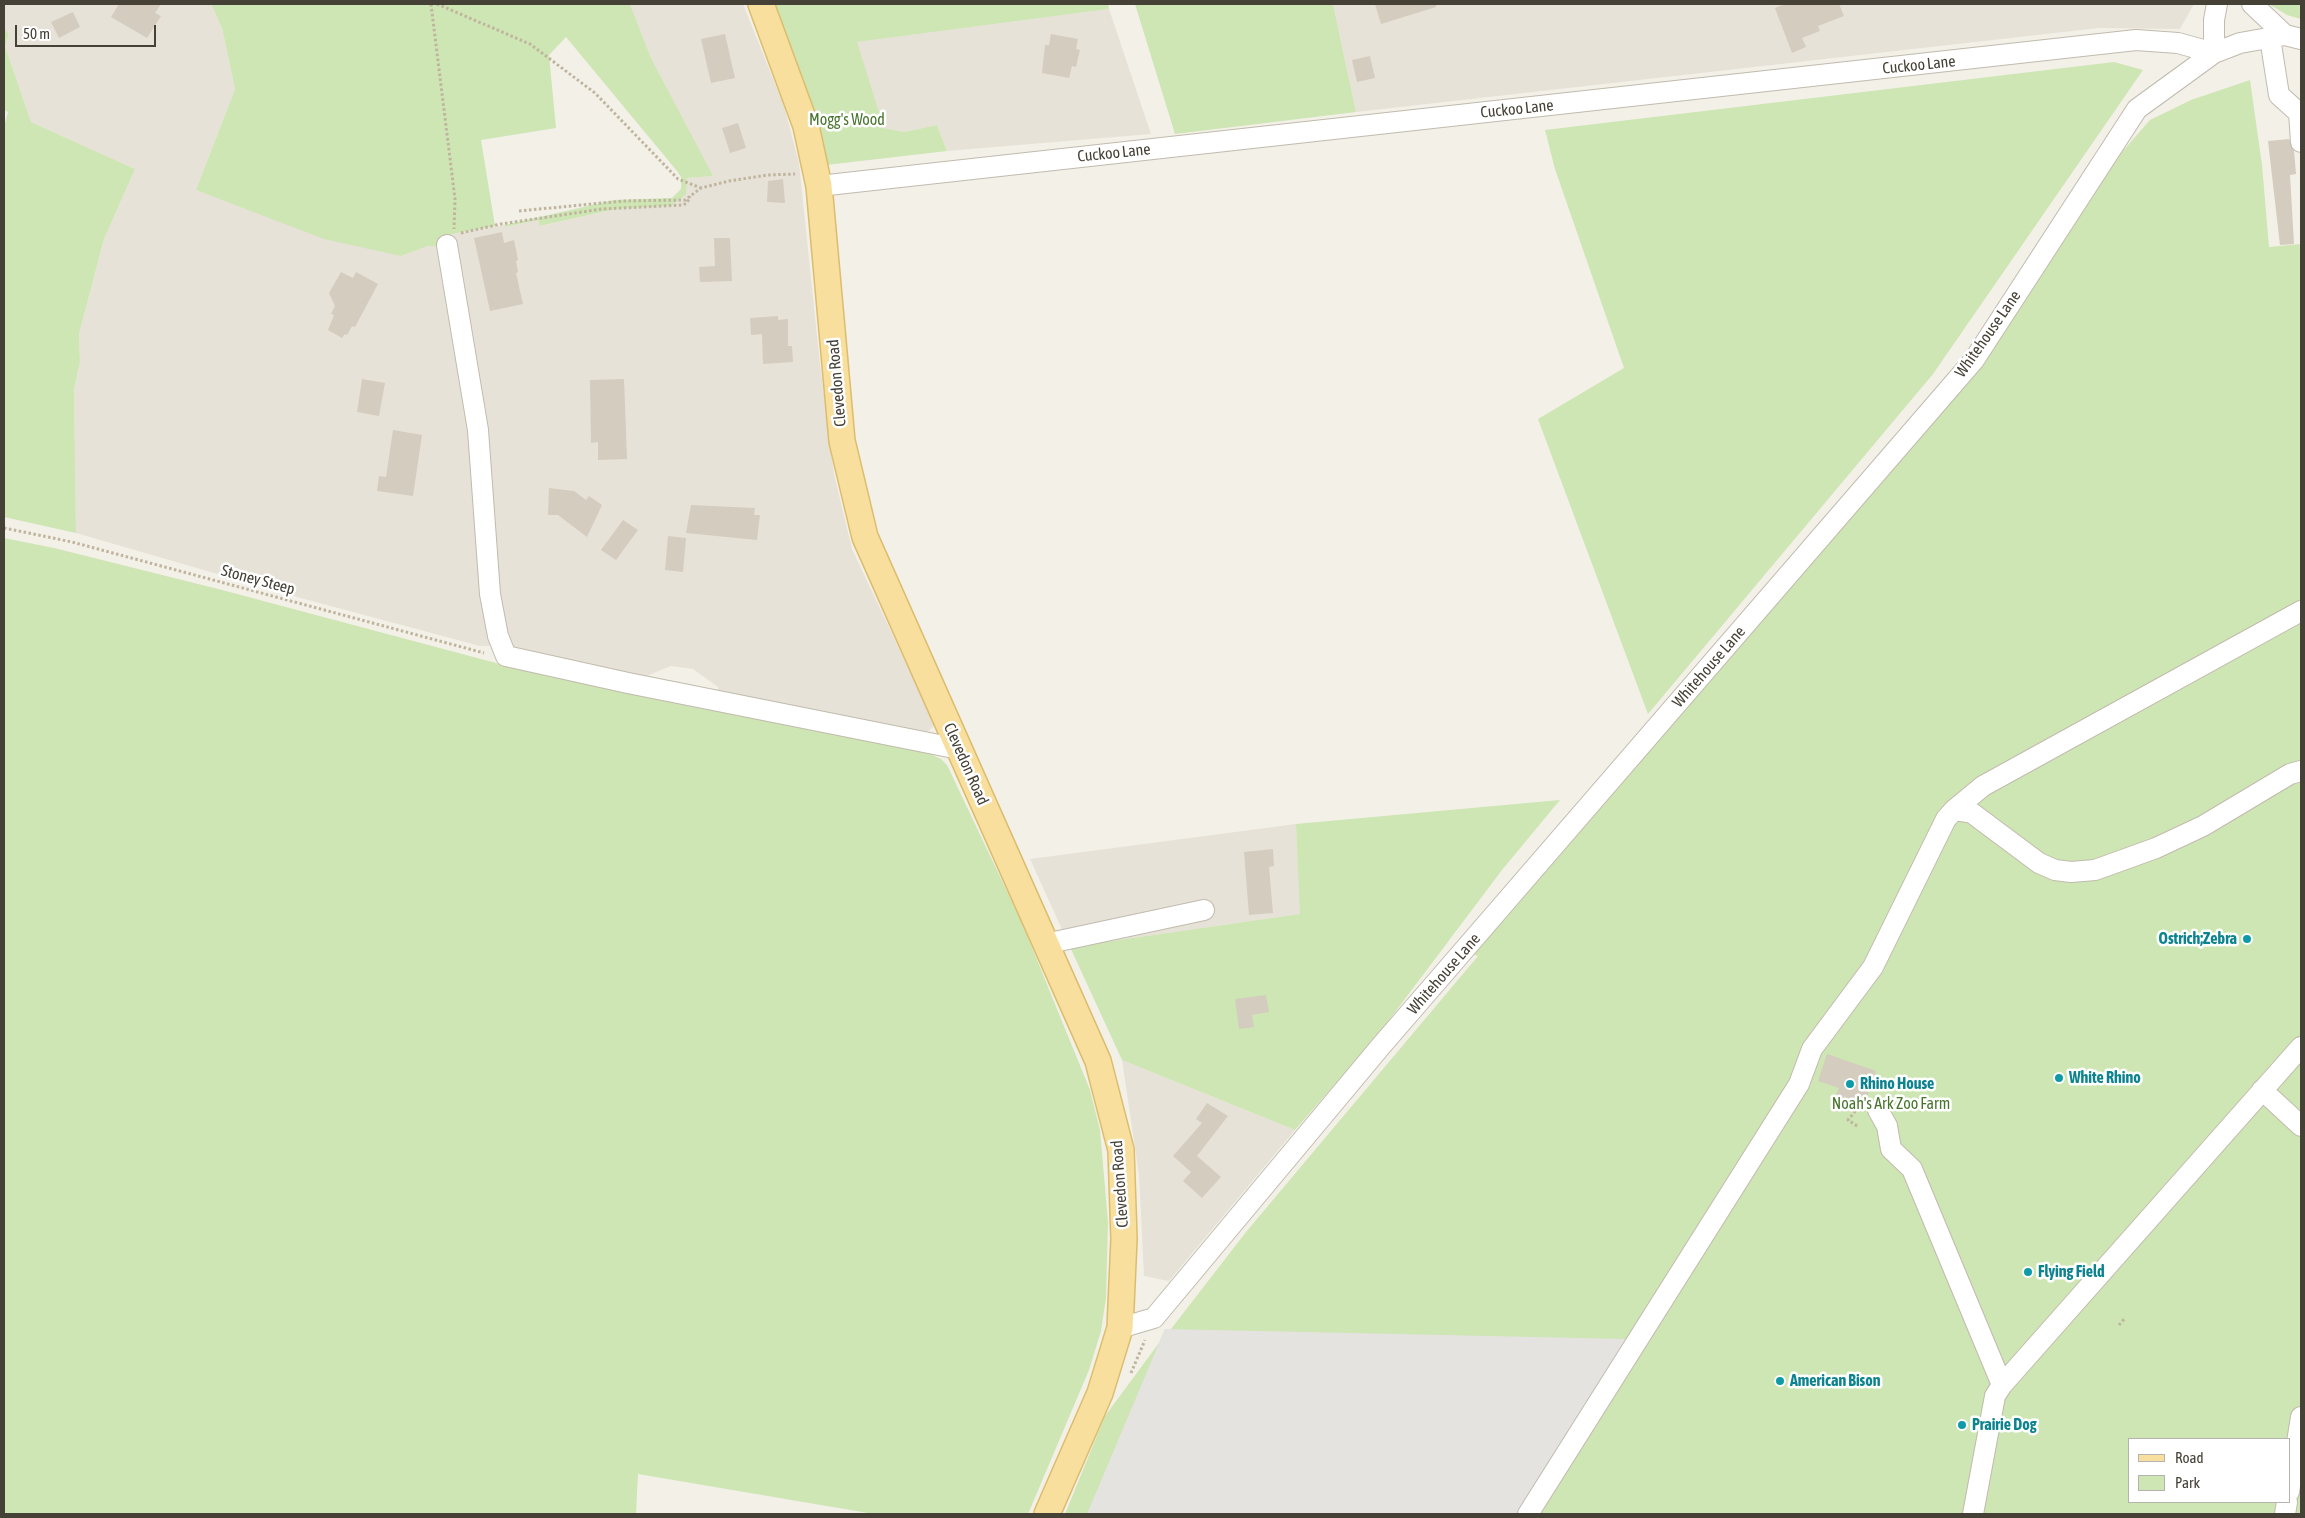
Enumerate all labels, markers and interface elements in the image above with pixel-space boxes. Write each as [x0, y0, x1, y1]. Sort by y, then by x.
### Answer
scale bar [18, 15, 159, 47]
text: 50 m [23, 25, 50, 42]
street label: Cuckoo Lane [1881, 52, 1957, 78]
street label: Cuckoo Lane [1479, 96, 1555, 122]
park label: Mogg's Wood [809, 110, 885, 130]
street label: Cuckoo Lane [1076, 140, 1152, 166]
street label: Whitehouse Lane [1951, 287, 2025, 381]
street label: Clevedon Road [824, 339, 850, 427]
street label: Stoney Steep [219, 561, 297, 599]
street label: Whitehouse Lane [1668, 622, 1750, 712]
street label: Clevedon Road [939, 720, 993, 808]
street label: Whitehouse Lane [1403, 929, 1485, 1019]
place label: Ostrich;Zebra [2159, 929, 2237, 949]
marker: Ostrich;Zebra [2241, 933, 2253, 945]
place label: White Rhino [2069, 1068, 2141, 1088]
marker: White Rhino [2053, 1072, 2065, 1084]
place label: Rhino House [1860, 1074, 1934, 1094]
marker: Rhino House [1844, 1078, 1856, 1090]
park label: Noah's Ark Zoo Farm [1832, 1094, 1950, 1114]
street label: Clevedon Road [1107, 1140, 1133, 1228]
place label: Flying Field [2038, 1262, 2105, 1282]
marker: Flying Field [2022, 1266, 2034, 1278]
place label: American Bison [1790, 1371, 1881, 1391]
marker: American Bison [1774, 1375, 1786, 1387]
place label: Prairie Dog [1972, 1415, 2037, 1435]
marker: Prairie Dog [1956, 1419, 1968, 1431]
legend [2128, 1438, 2290, 1503]
text: Road [2175, 1449, 2204, 1466]
text: Park [2175, 1474, 2200, 1491]

